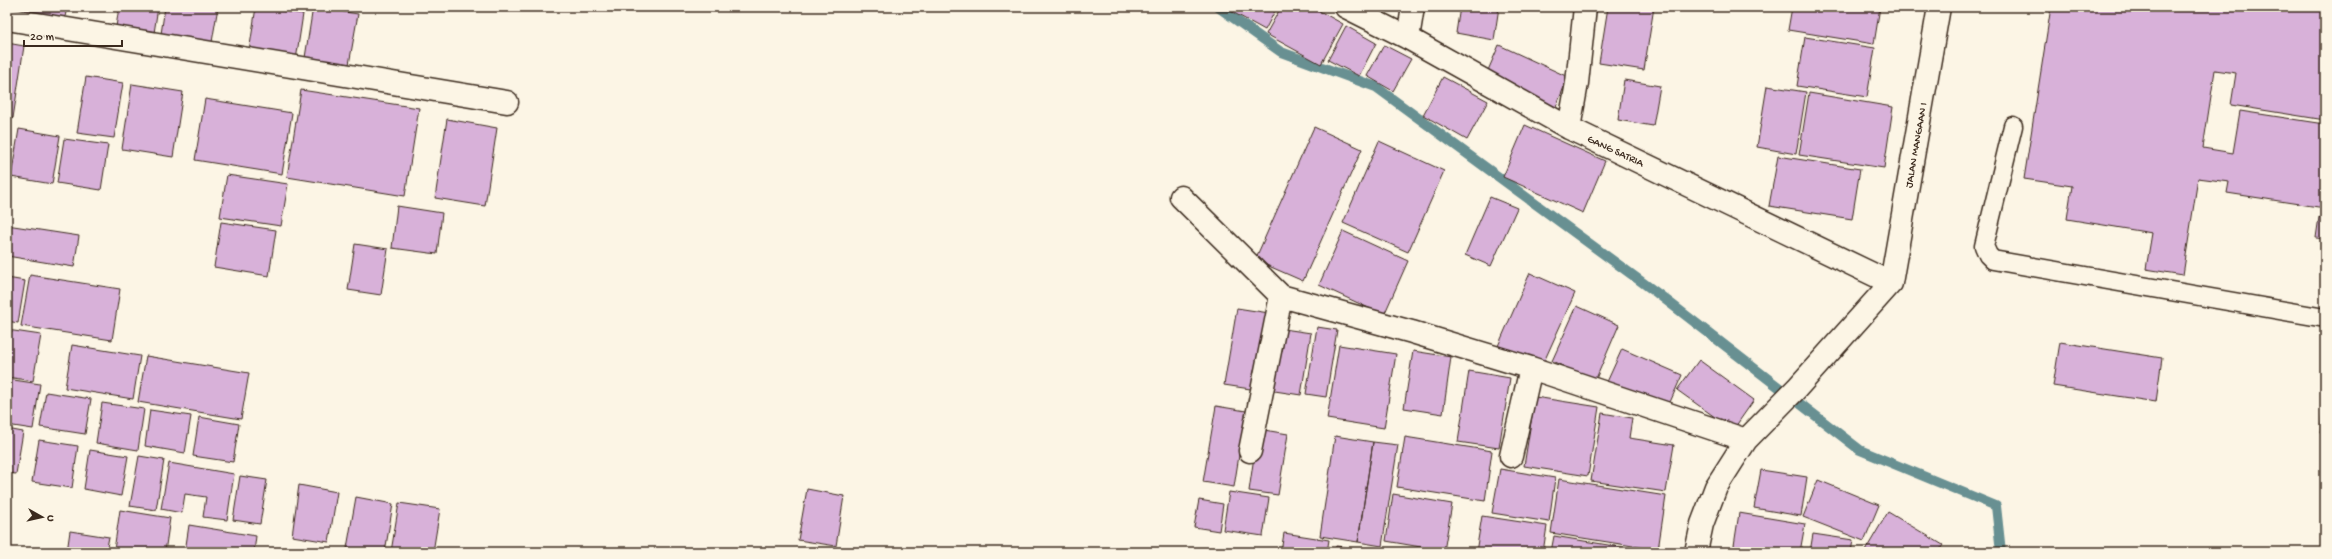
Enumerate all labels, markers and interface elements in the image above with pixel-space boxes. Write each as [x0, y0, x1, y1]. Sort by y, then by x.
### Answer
scale bar [24, 22, 122, 48]
text: 20 m [30, 31, 55, 45]
street label: JALAN MANGAAN I [1904, 101, 1930, 189]
street label: GANG SATRIA [1585, 134, 1646, 170]
north arrow [22, 497, 62, 537]
text: U [43, 514, 56, 523]

